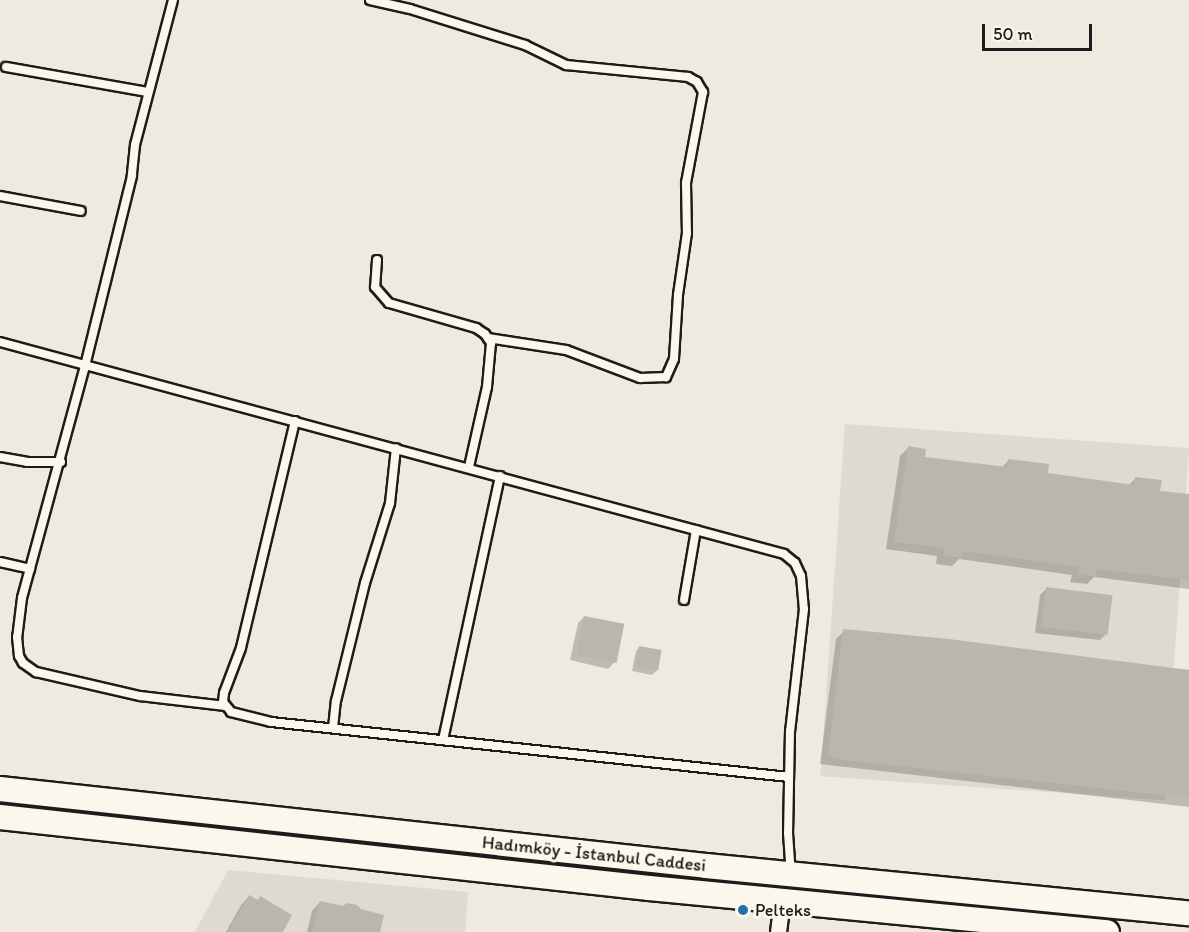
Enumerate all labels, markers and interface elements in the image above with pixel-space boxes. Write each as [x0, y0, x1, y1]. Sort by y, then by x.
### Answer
scale bar [985, 12, 1094, 50]
text: 50 m [993, 23, 1033, 45]
street label: Hadımköy - İstanbul Caddesi [481, 832, 707, 876]
place label: Pelteks [755, 899, 811, 921]
marker: Pelteks [736, 903, 750, 917]

